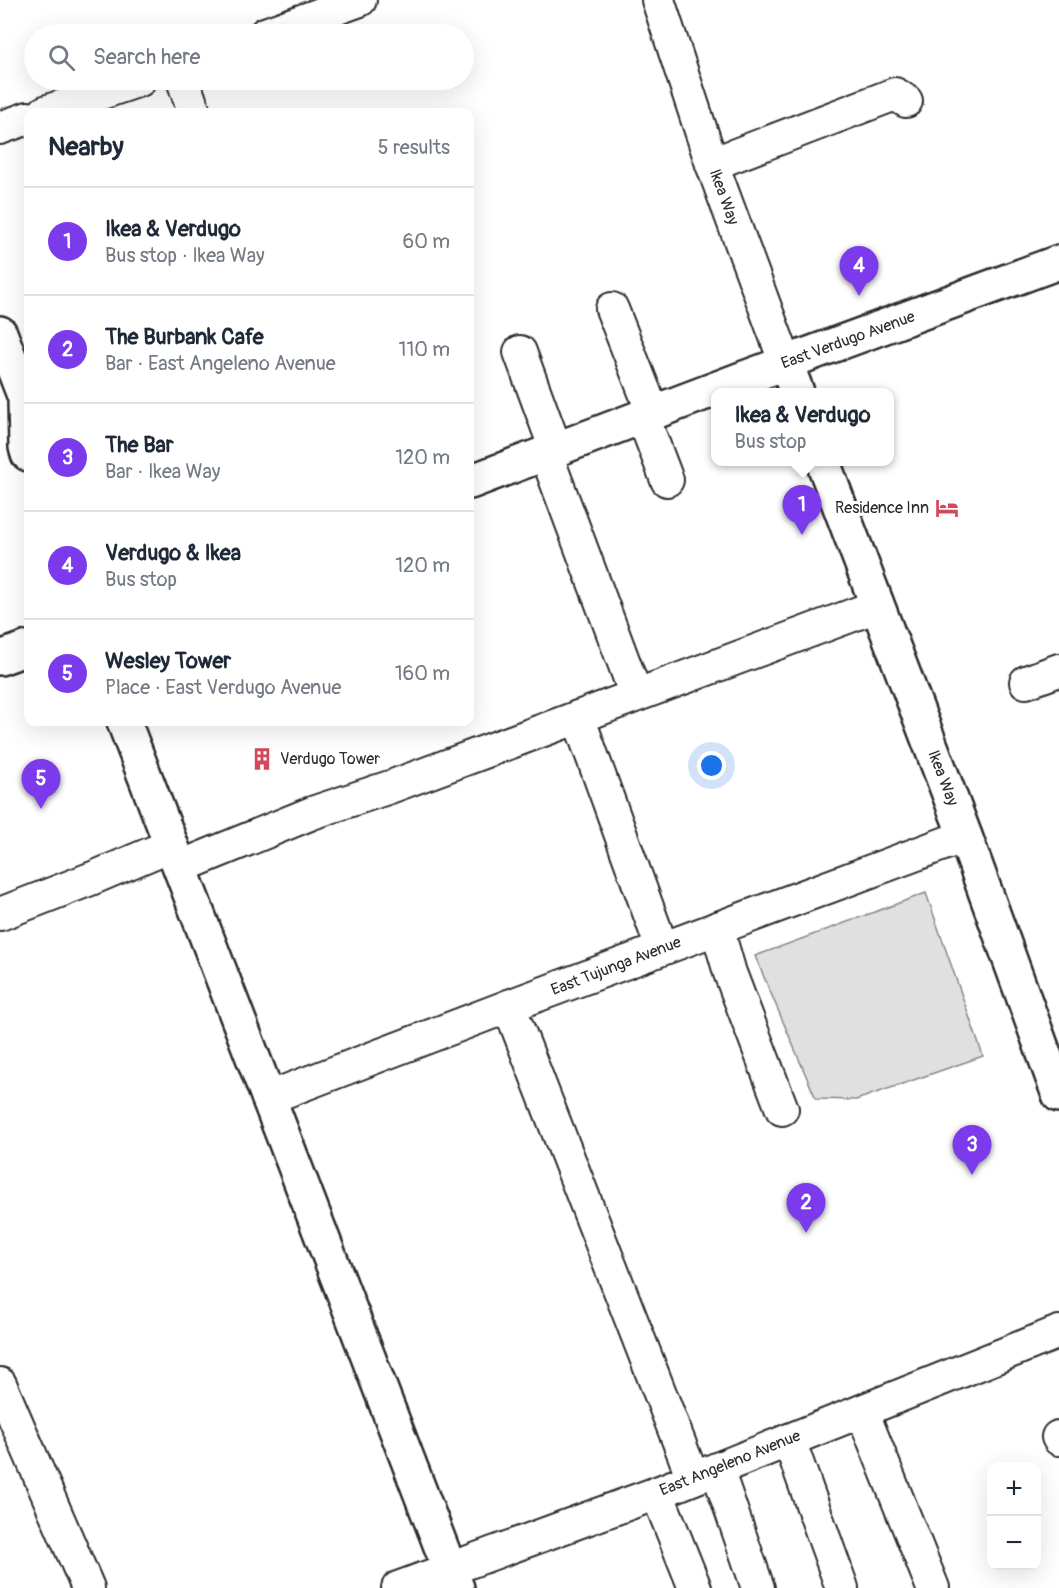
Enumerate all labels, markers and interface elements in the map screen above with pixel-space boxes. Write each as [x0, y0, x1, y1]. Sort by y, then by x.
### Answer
search box [24, 24, 474, 90]
icon: search [45, 41, 78, 74]
text: Search here [93, 43, 200, 71]
text: Nearby [48, 131, 124, 163]
text: 5 results [378, 135, 450, 160]
street label: Ikea Way [705, 166, 743, 228]
text: Ikea & Verdugo [105, 215, 241, 243]
text: 1 [64, 229, 71, 254]
text: 60 m [403, 229, 450, 254]
text: Bus stop · Ikea Way [105, 243, 265, 268]
pin: 4 [840, 246, 878, 296]
street label: East Verdugo Avenue [778, 306, 918, 373]
text: The Burbank Cafe [105, 323, 264, 351]
text: 2 [62, 337, 73, 362]
text: 110 m [399, 337, 450, 362]
text: Bar · East Angeleno Avenue [105, 351, 336, 376]
popup [711, 388, 894, 466]
text: Ikea & Verdugo [735, 401, 870, 429]
text: Bus stop [735, 429, 807, 454]
text: The Bar [105, 431, 174, 459]
text: 3 [62, 445, 73, 470]
text: 120 m [395, 445, 450, 470]
text: Bar · Ikea Way [105, 459, 220, 484]
pin: 1 [782, 486, 822, 535]
hotel icon: Residence Inn [934, 495, 960, 521]
place label: Residence Inn [835, 498, 929, 518]
text: Verdugo & Ikea [105, 539, 241, 567]
text: 4 [62, 553, 73, 578]
text: 120 m [395, 553, 450, 578]
text: Bus stop [105, 567, 177, 592]
text: Wesley Tower [105, 647, 231, 675]
text: 5 [62, 661, 73, 686]
text: 160 m [395, 661, 450, 686]
text: Place · East Verdugo Avenue [105, 675, 341, 700]
building icon: Verdugo Tower [249, 746, 275, 772]
street label: Ikea Way [923, 747, 963, 809]
place label: Verdugo Tower [280, 749, 380, 769]
your location [697, 751, 726, 780]
pin: 5 [22, 760, 60, 809]
street label: East Tujunga Avenue [548, 932, 684, 1000]
pin: 3 [952, 1126, 992, 1175]
pin: 2 [786, 1184, 826, 1233]
street label: East Angeleno Avenue [657, 1426, 803, 1500]
map controls [987, 1462, 1041, 1570]
button: + [987, 1462, 1041, 1516]
button: − [987, 1516, 1041, 1570]

